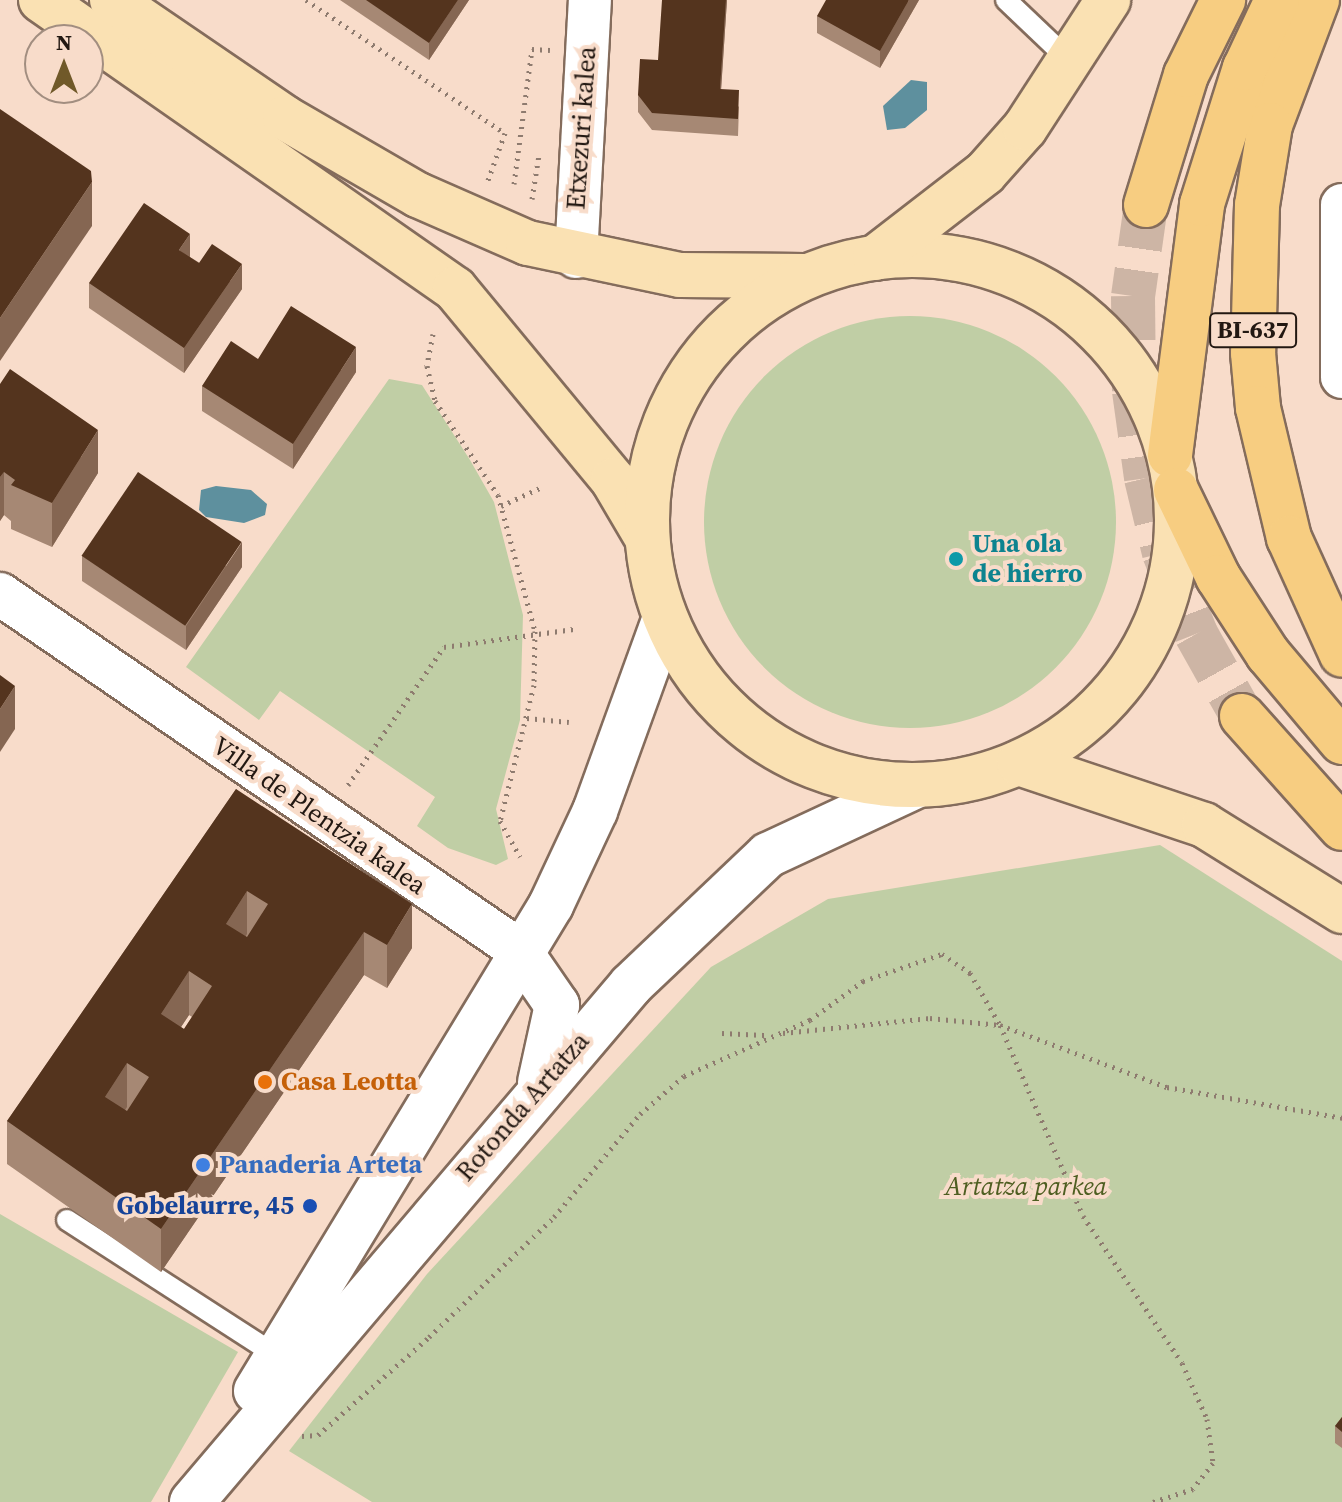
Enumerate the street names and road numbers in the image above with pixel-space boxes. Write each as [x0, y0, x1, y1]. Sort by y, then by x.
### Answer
street label: Etxezuri kalea [561, 45, 603, 211]
road number: BI-637 [1209, 310, 1297, 350]
street label: Villa de Plentzia kalea [206, 730, 432, 902]
street label: Rotonda Artatza [450, 1026, 596, 1188]

